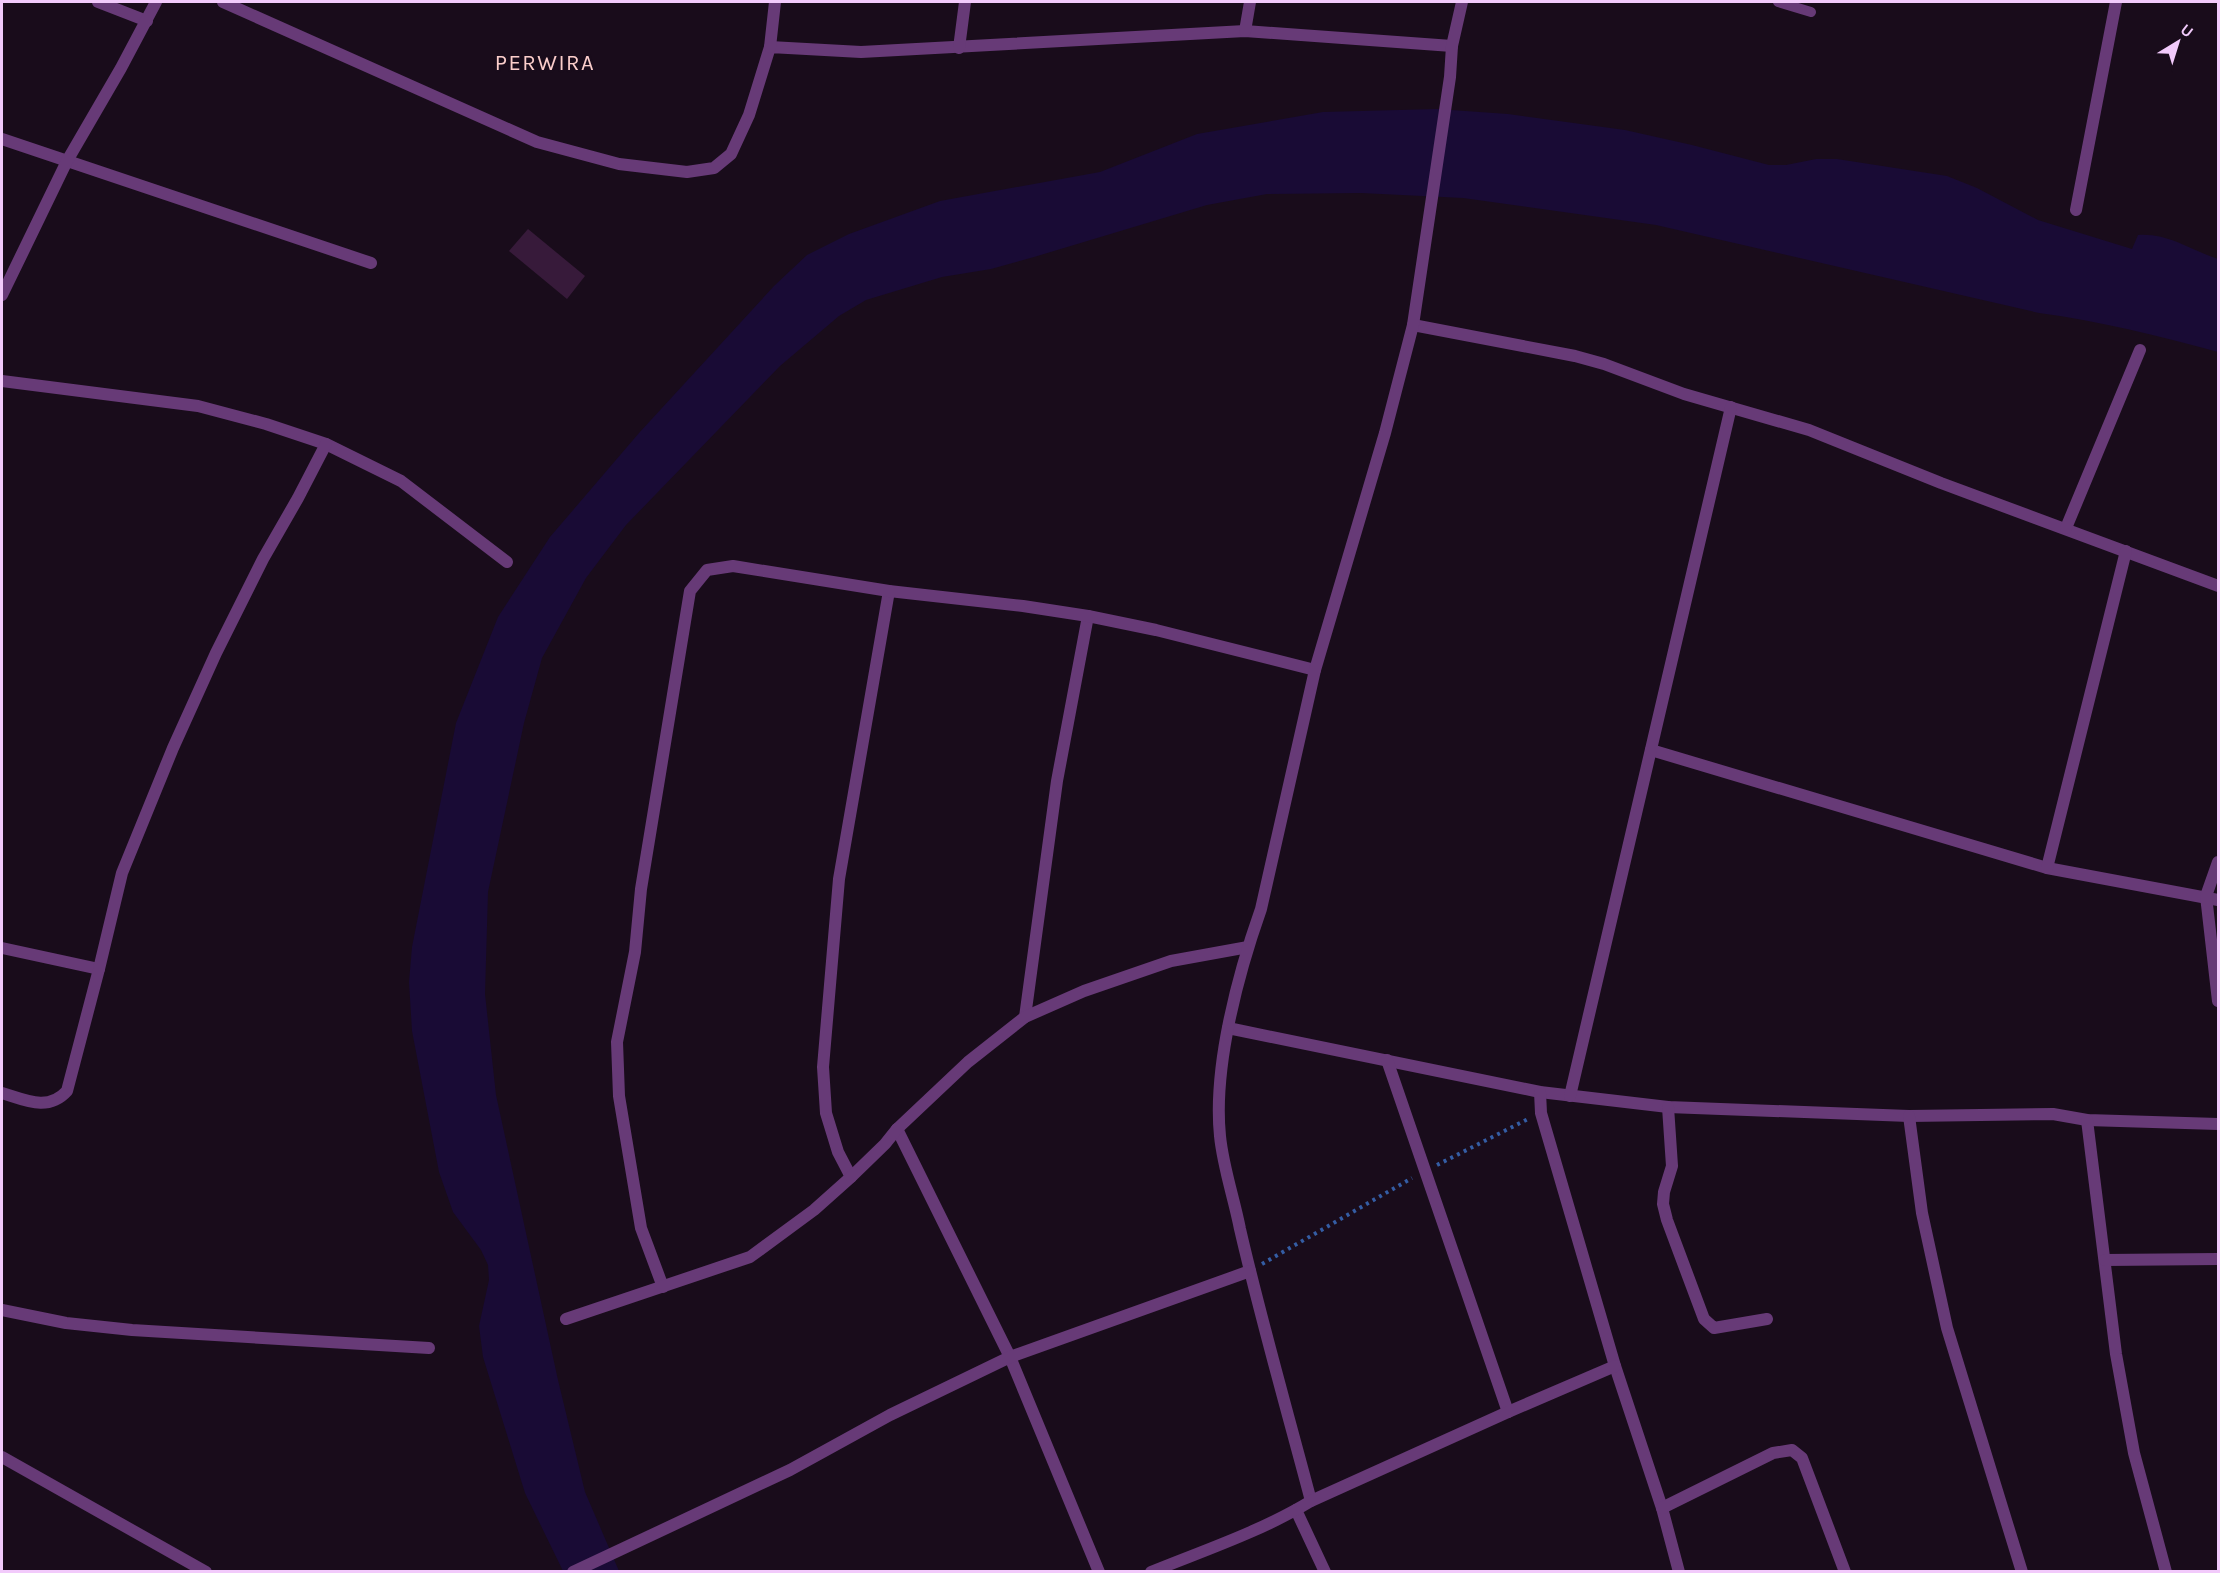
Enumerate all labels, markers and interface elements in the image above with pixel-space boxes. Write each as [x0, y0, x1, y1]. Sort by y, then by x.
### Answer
north arrow [2148, 12, 2208, 72]
text: U [2177, 20, 2197, 41]
district label: PERWIRA [495, 50, 595, 76]

